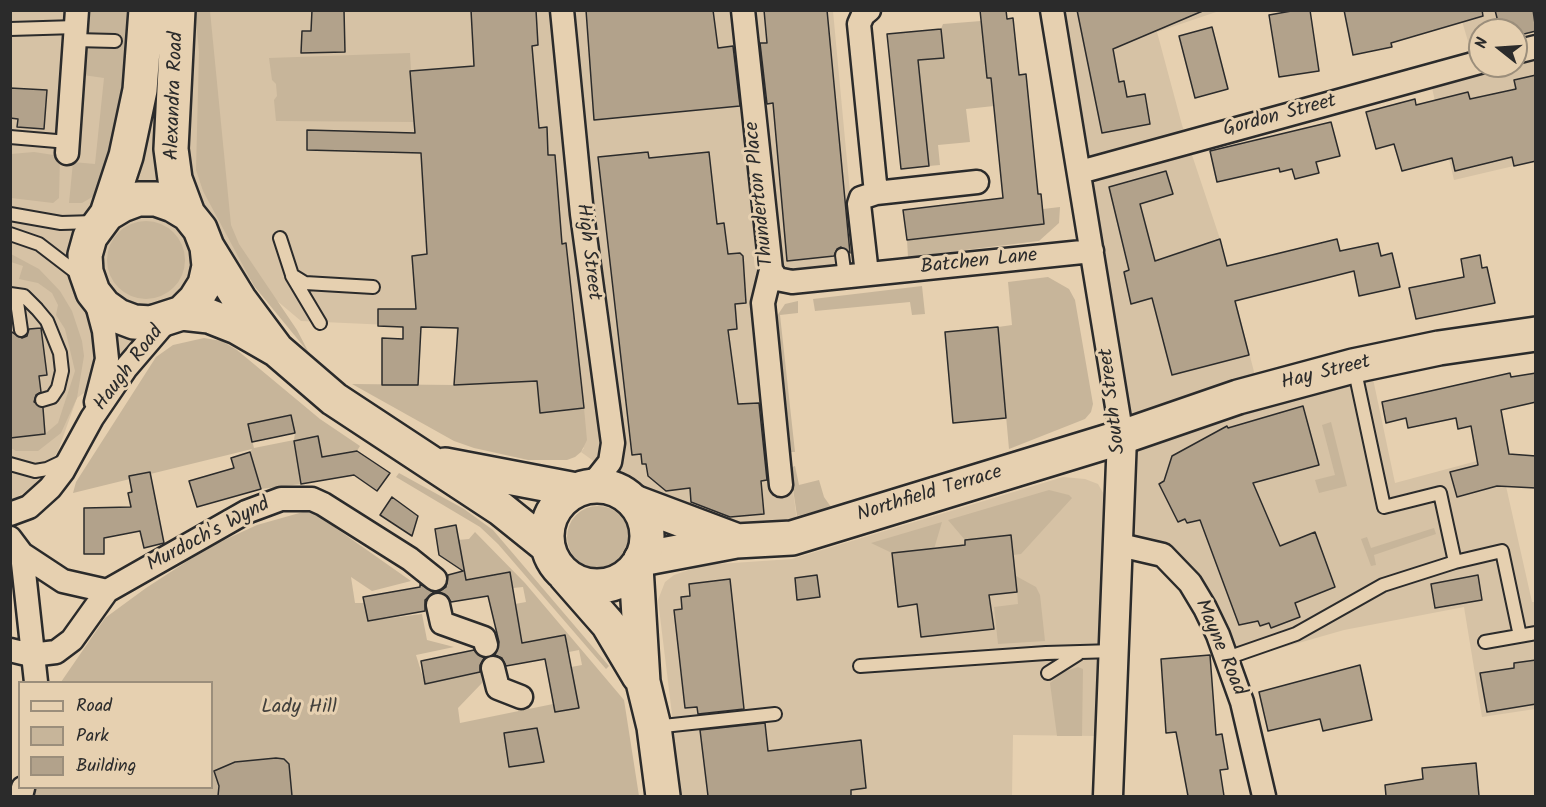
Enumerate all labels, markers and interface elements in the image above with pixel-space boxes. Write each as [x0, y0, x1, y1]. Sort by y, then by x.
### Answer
north arrow [1468, 18, 1528, 78]
street label: Alexandra Road [162, 31, 190, 161]
text: N [1469, 35, 1496, 52]
street label: Gordon Street [1221, 90, 1339, 144]
street label: Thunderton Place [741, 120, 781, 268]
street label: High Street [569, 202, 605, 302]
street label: Batchen Lane [920, 245, 1038, 281]
street label: Haugh Road [90, 322, 170, 416]
street label: South Street [1096, 347, 1132, 455]
street label: Hay Street [1279, 351, 1373, 397]
street label: Northfield Terrace [855, 462, 1005, 528]
street label: Murdoch's Wynd [143, 494, 275, 578]
street label: Mayne Road [1188, 596, 1250, 700]
legend [18, 681, 213, 789]
text: Road [76, 692, 112, 721]
park label: Lady Hill [261, 697, 337, 721]
text: Park [76, 722, 109, 751]
text: Building [76, 752, 136, 781]

